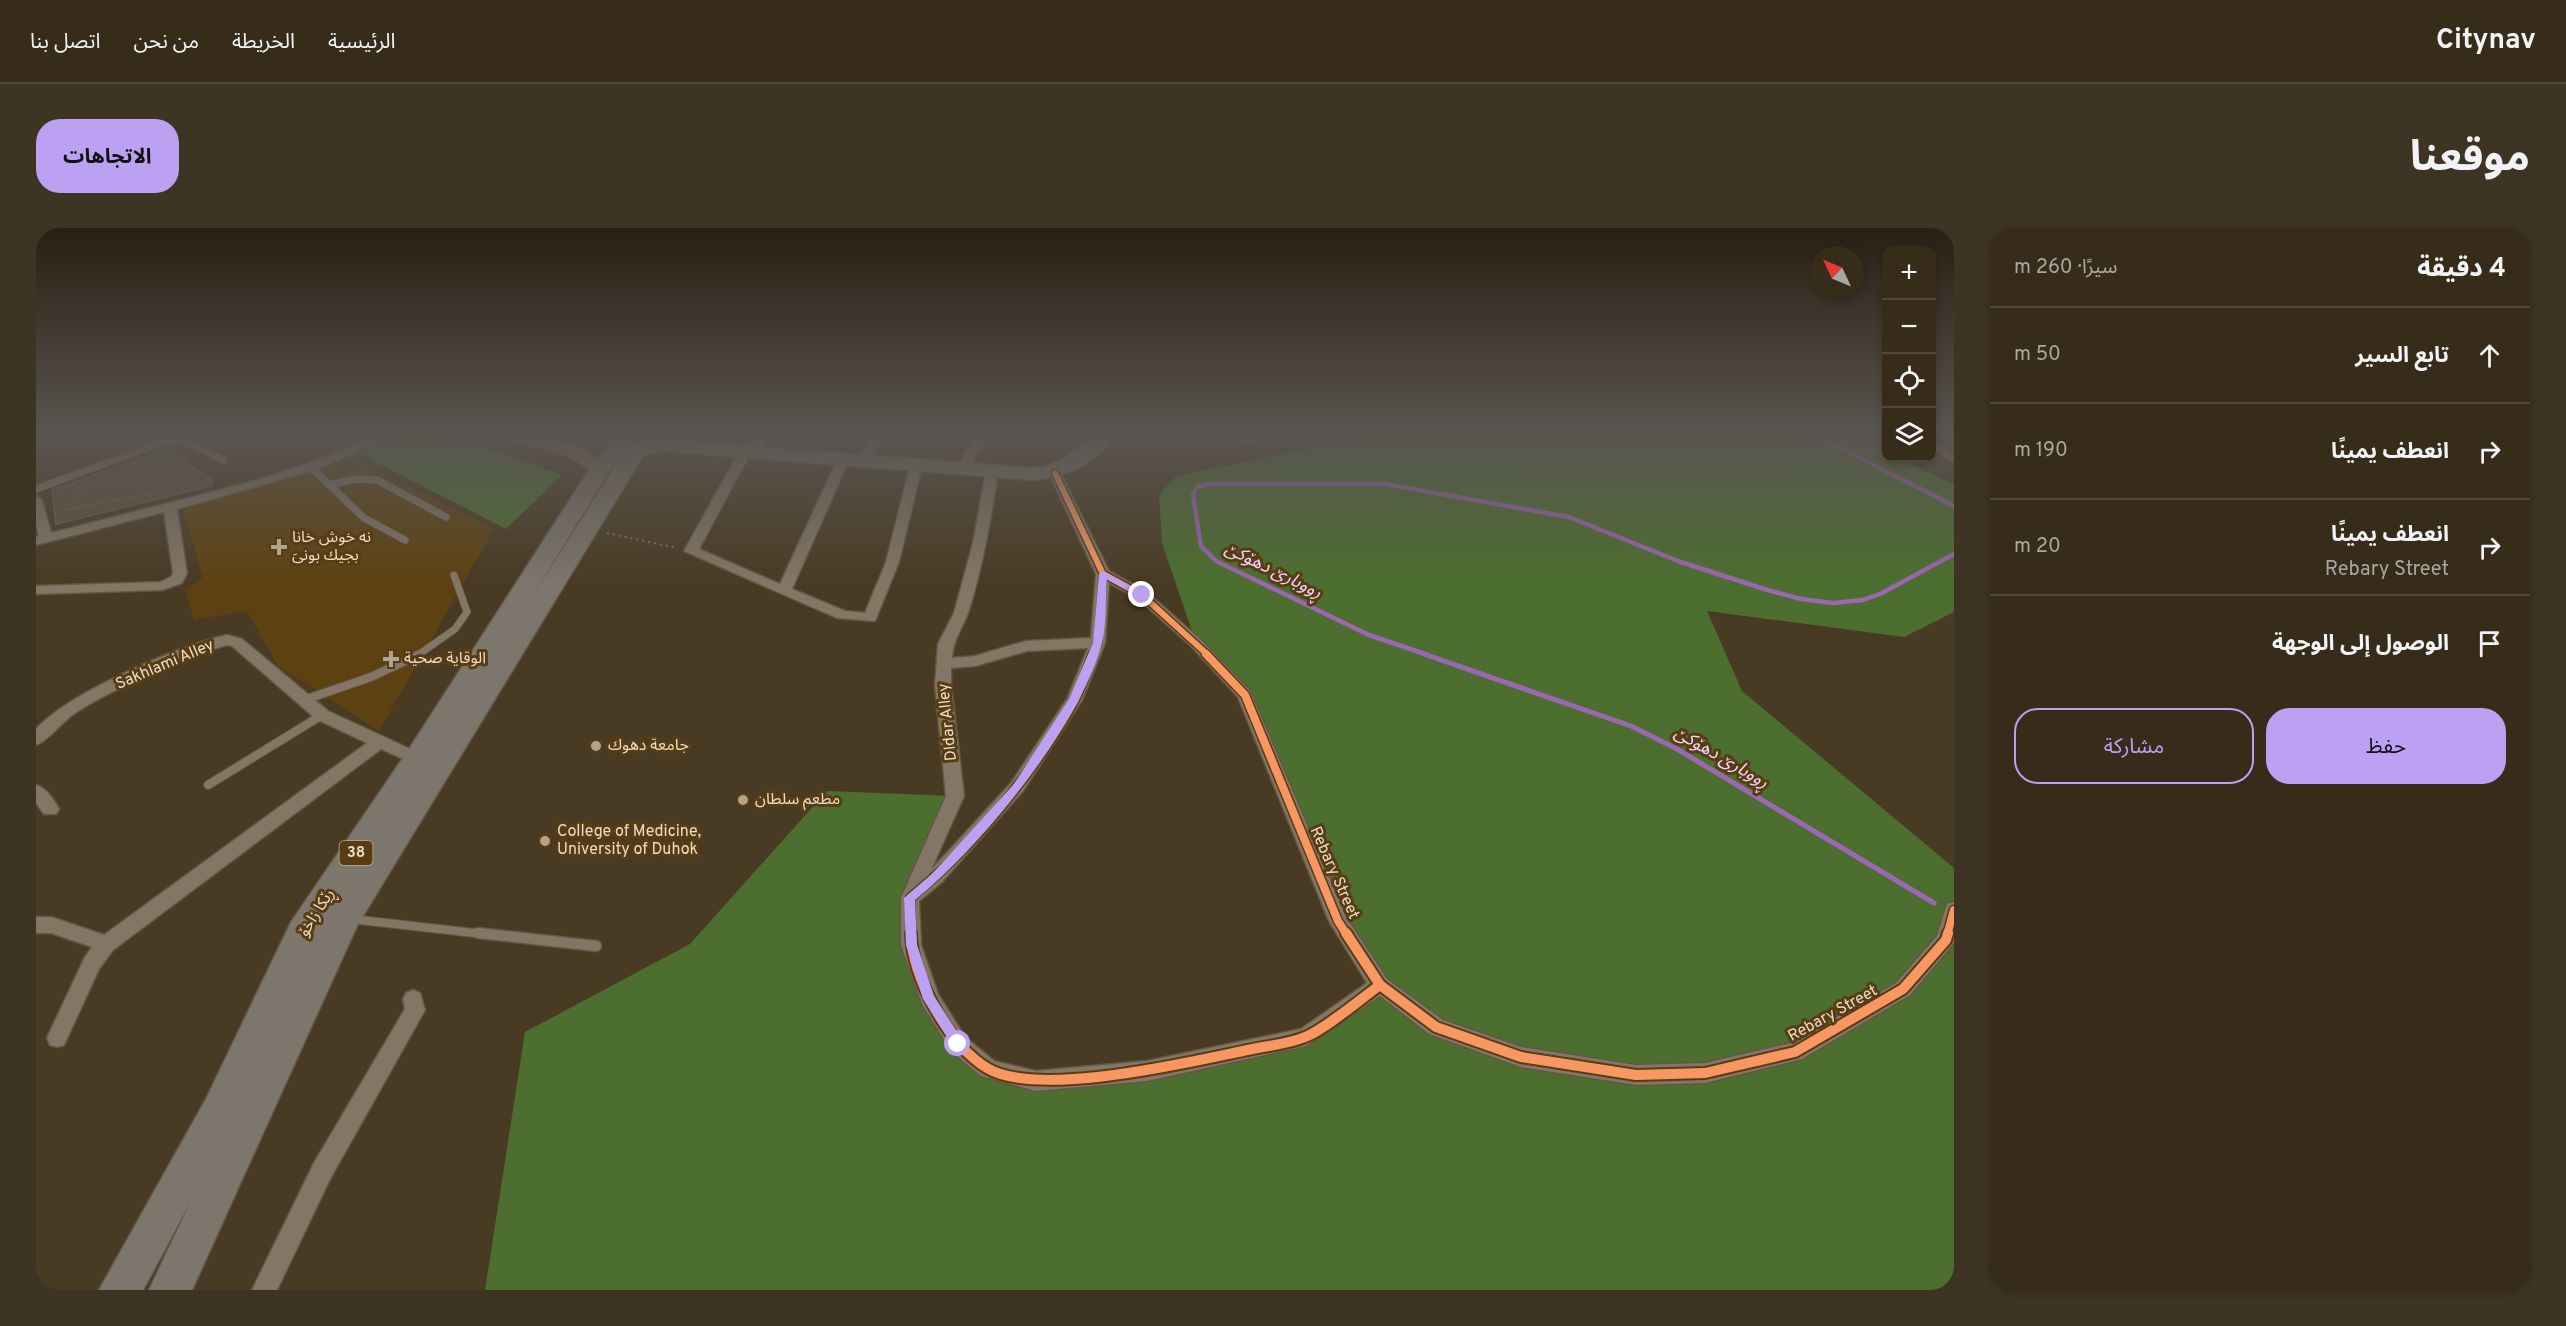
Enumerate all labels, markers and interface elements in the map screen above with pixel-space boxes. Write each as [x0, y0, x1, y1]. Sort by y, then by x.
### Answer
text: Citynav [2436, 23, 2536, 59]
text: اتصل بنا [30, 29, 100, 56]
text: من نحن [133, 29, 199, 56]
text: الخريطة [232, 29, 295, 56]
text: الرئيسية [328, 29, 396, 56]
button: الاتجاهات [36, 119, 179, 193]
text: موقعنا [2410, 133, 2530, 186]
north arrow [1810, 246, 1864, 300]
map controls [1882, 246, 1936, 462]
button: + [1882, 246, 1936, 300]
text: 4 دقيقة [2417, 253, 2506, 286]
text: سيرًا · 260 m [2014, 255, 2117, 281]
button: − [1882, 300, 1936, 354]
icon: ahead [2473, 339, 2506, 372]
text: 50 m [2014, 342, 2061, 368]
text: تابع السير [2355, 343, 2449, 370]
button: locate [1882, 354, 1936, 408]
button: layers [1882, 408, 1936, 462]
icon: right [2473, 435, 2506, 468]
text: 190 m [2014, 438, 2068, 464]
text: انعطف يمينًا [2331, 439, 2449, 466]
text: انعطف يمينًا [2331, 522, 2449, 549]
place label: نه خوش خانا بجيك بونىَ [292, 528, 371, 566]
icon: right [2473, 531, 2506, 564]
text: 20 m [2014, 534, 2061, 560]
marker: نه خوش خانا بجيك بونىَ [270, 538, 288, 556]
water label: ڕووبارێ دهۆكێ [1220, 538, 1326, 606]
text: Rebary Street [2325, 557, 2449, 583]
route end [1128, 581, 1154, 607]
icon: arrive [2473, 627, 2506, 660]
text: الوصول إلى الوجهة [2272, 631, 2449, 658]
street label: Sakhlami Alley [113, 635, 217, 695]
place label: الوقایة صحیة [404, 649, 486, 669]
marker: الوقایة صحیة [382, 650, 400, 668]
street label: Dldar Alley [934, 682, 962, 762]
button: مشاركة [2014, 708, 2254, 784]
button: حفظ [2266, 708, 2506, 784]
water label: ڕووبارێ دهۆكێ [1669, 722, 1773, 796]
place label: جامعة دهوك [608, 736, 689, 756]
marker: جامعة دهوك [589, 739, 603, 753]
place label: مطعم سلطان [755, 790, 840, 811]
marker: مطعم سلطان [736, 793, 750, 807]
place label: College of Medicine, University of Duhok [557, 822, 701, 860]
street label: Rebary Street [1305, 824, 1363, 922]
marker: College of Medicine, University of Duhok [538, 834, 552, 848]
road number: 38 [340, 841, 372, 865]
street label: ڕێکا زاخۆ [294, 885, 342, 942]
street label: Rebary Street [1785, 981, 1881, 1047]
route start [944, 1030, 970, 1056]

